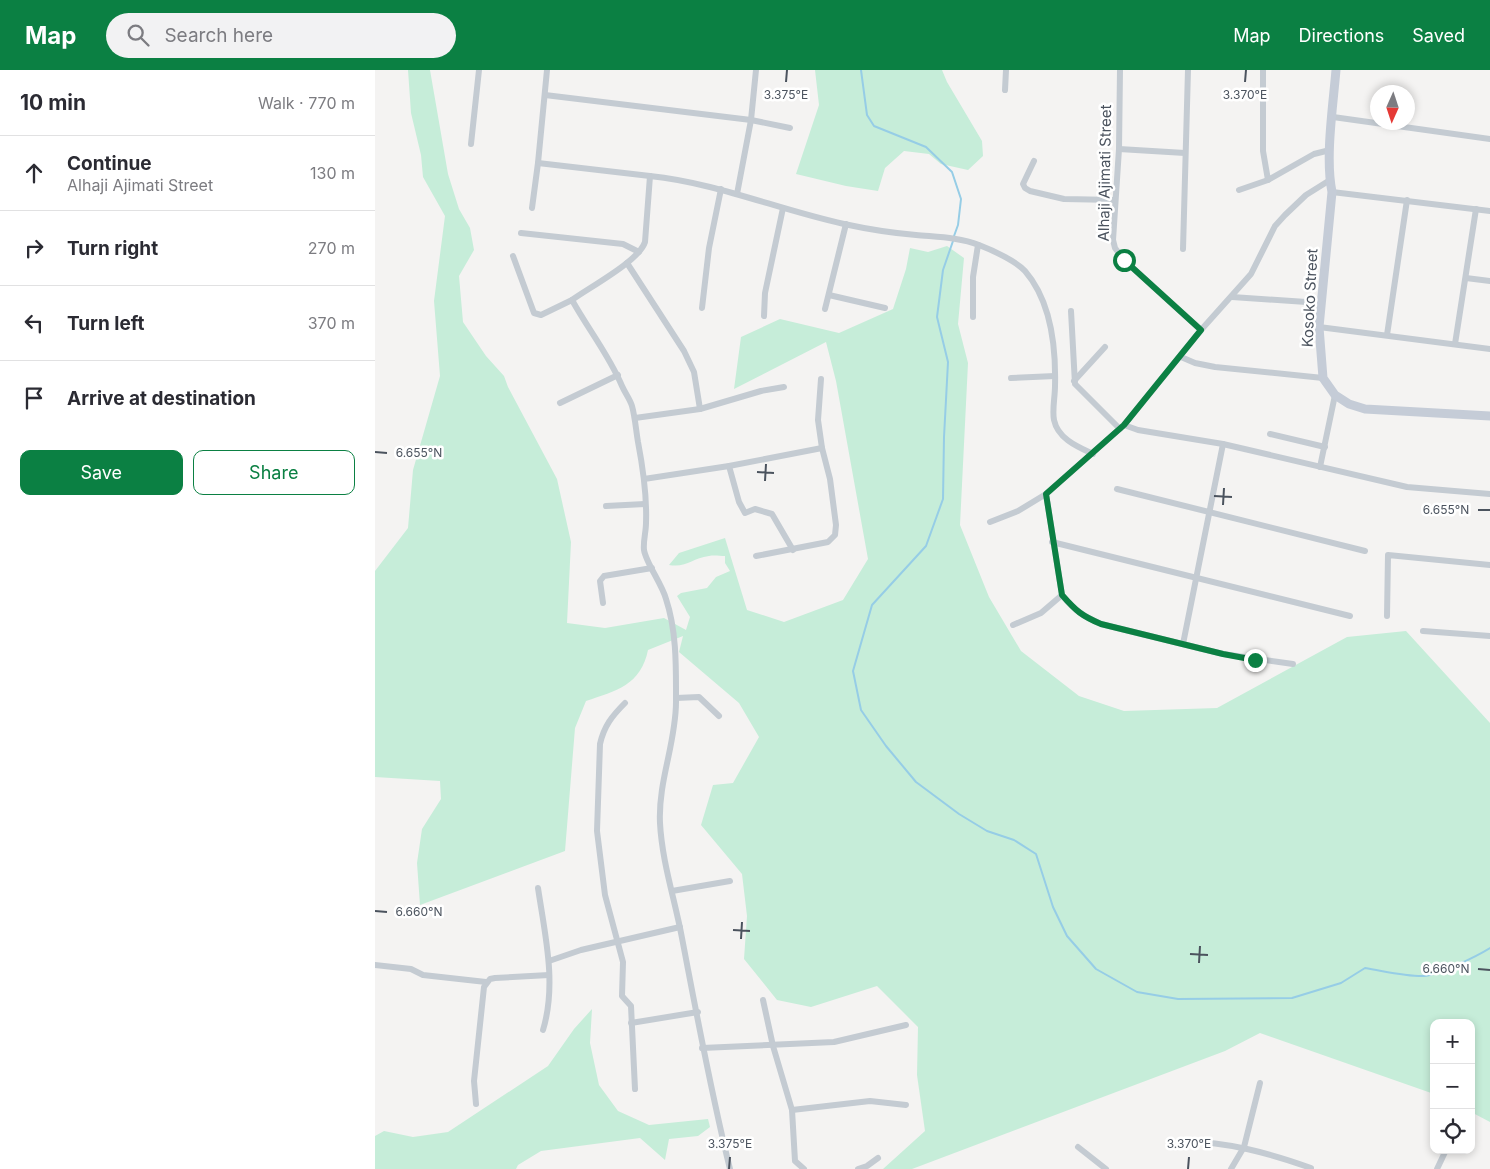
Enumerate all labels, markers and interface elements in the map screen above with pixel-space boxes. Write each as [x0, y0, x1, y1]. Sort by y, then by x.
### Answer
search box [106, 13, 456, 58]
text: Map [25, 21, 76, 50]
icon: search [124, 21, 152, 49]
text: Search here [164, 24, 273, 47]
text: Map [1233, 25, 1271, 46]
text: Directions [1299, 25, 1384, 46]
text: Saved [1412, 25, 1465, 46]
north arrow [1370, 85, 1415, 130]
text: 3.375°E [764, 87, 808, 102]
text: 3.370°E [1223, 87, 1267, 102]
text: 10 min [20, 90, 86, 115]
text: Walk · 770 m [258, 93, 355, 113]
street label: Alhaji Ajimati Street [1094, 104, 1115, 242]
text: Continue [67, 152, 152, 175]
icon: ahead [20, 159, 48, 187]
text: 130 m [310, 163, 355, 183]
text: Alhaji Ajimati Street [67, 175, 213, 195]
icon: right [20, 234, 48, 262]
text: Turn right [67, 237, 158, 260]
text: 270 m [308, 238, 355, 258]
street label: Kosoko Street [1297, 248, 1322, 348]
route start [1113, 249, 1136, 272]
icon: left [20, 309, 48, 337]
text: Turn left [67, 312, 145, 335]
text: 370 m [308, 313, 355, 333]
icon: arrive [20, 384, 48, 412]
text: Arrive at destination [67, 387, 256, 410]
text: 6.655°N [396, 445, 442, 460]
button: Save [20, 450, 183, 495]
button: Share [193, 450, 355, 495]
text: 6.655°N [1423, 502, 1469, 517]
route end [1244, 649, 1267, 672]
text: 6.660°N [395, 904, 443, 919]
text: 6.660°N [1422, 961, 1470, 976]
map controls [1430, 1019, 1475, 1154]
button: + [1430, 1019, 1475, 1064]
button: − [1430, 1064, 1475, 1109]
button: locate [1430, 1109, 1475, 1154]
text: 3.375°E [708, 1136, 752, 1151]
text: 3.370°E [1167, 1136, 1211, 1151]

